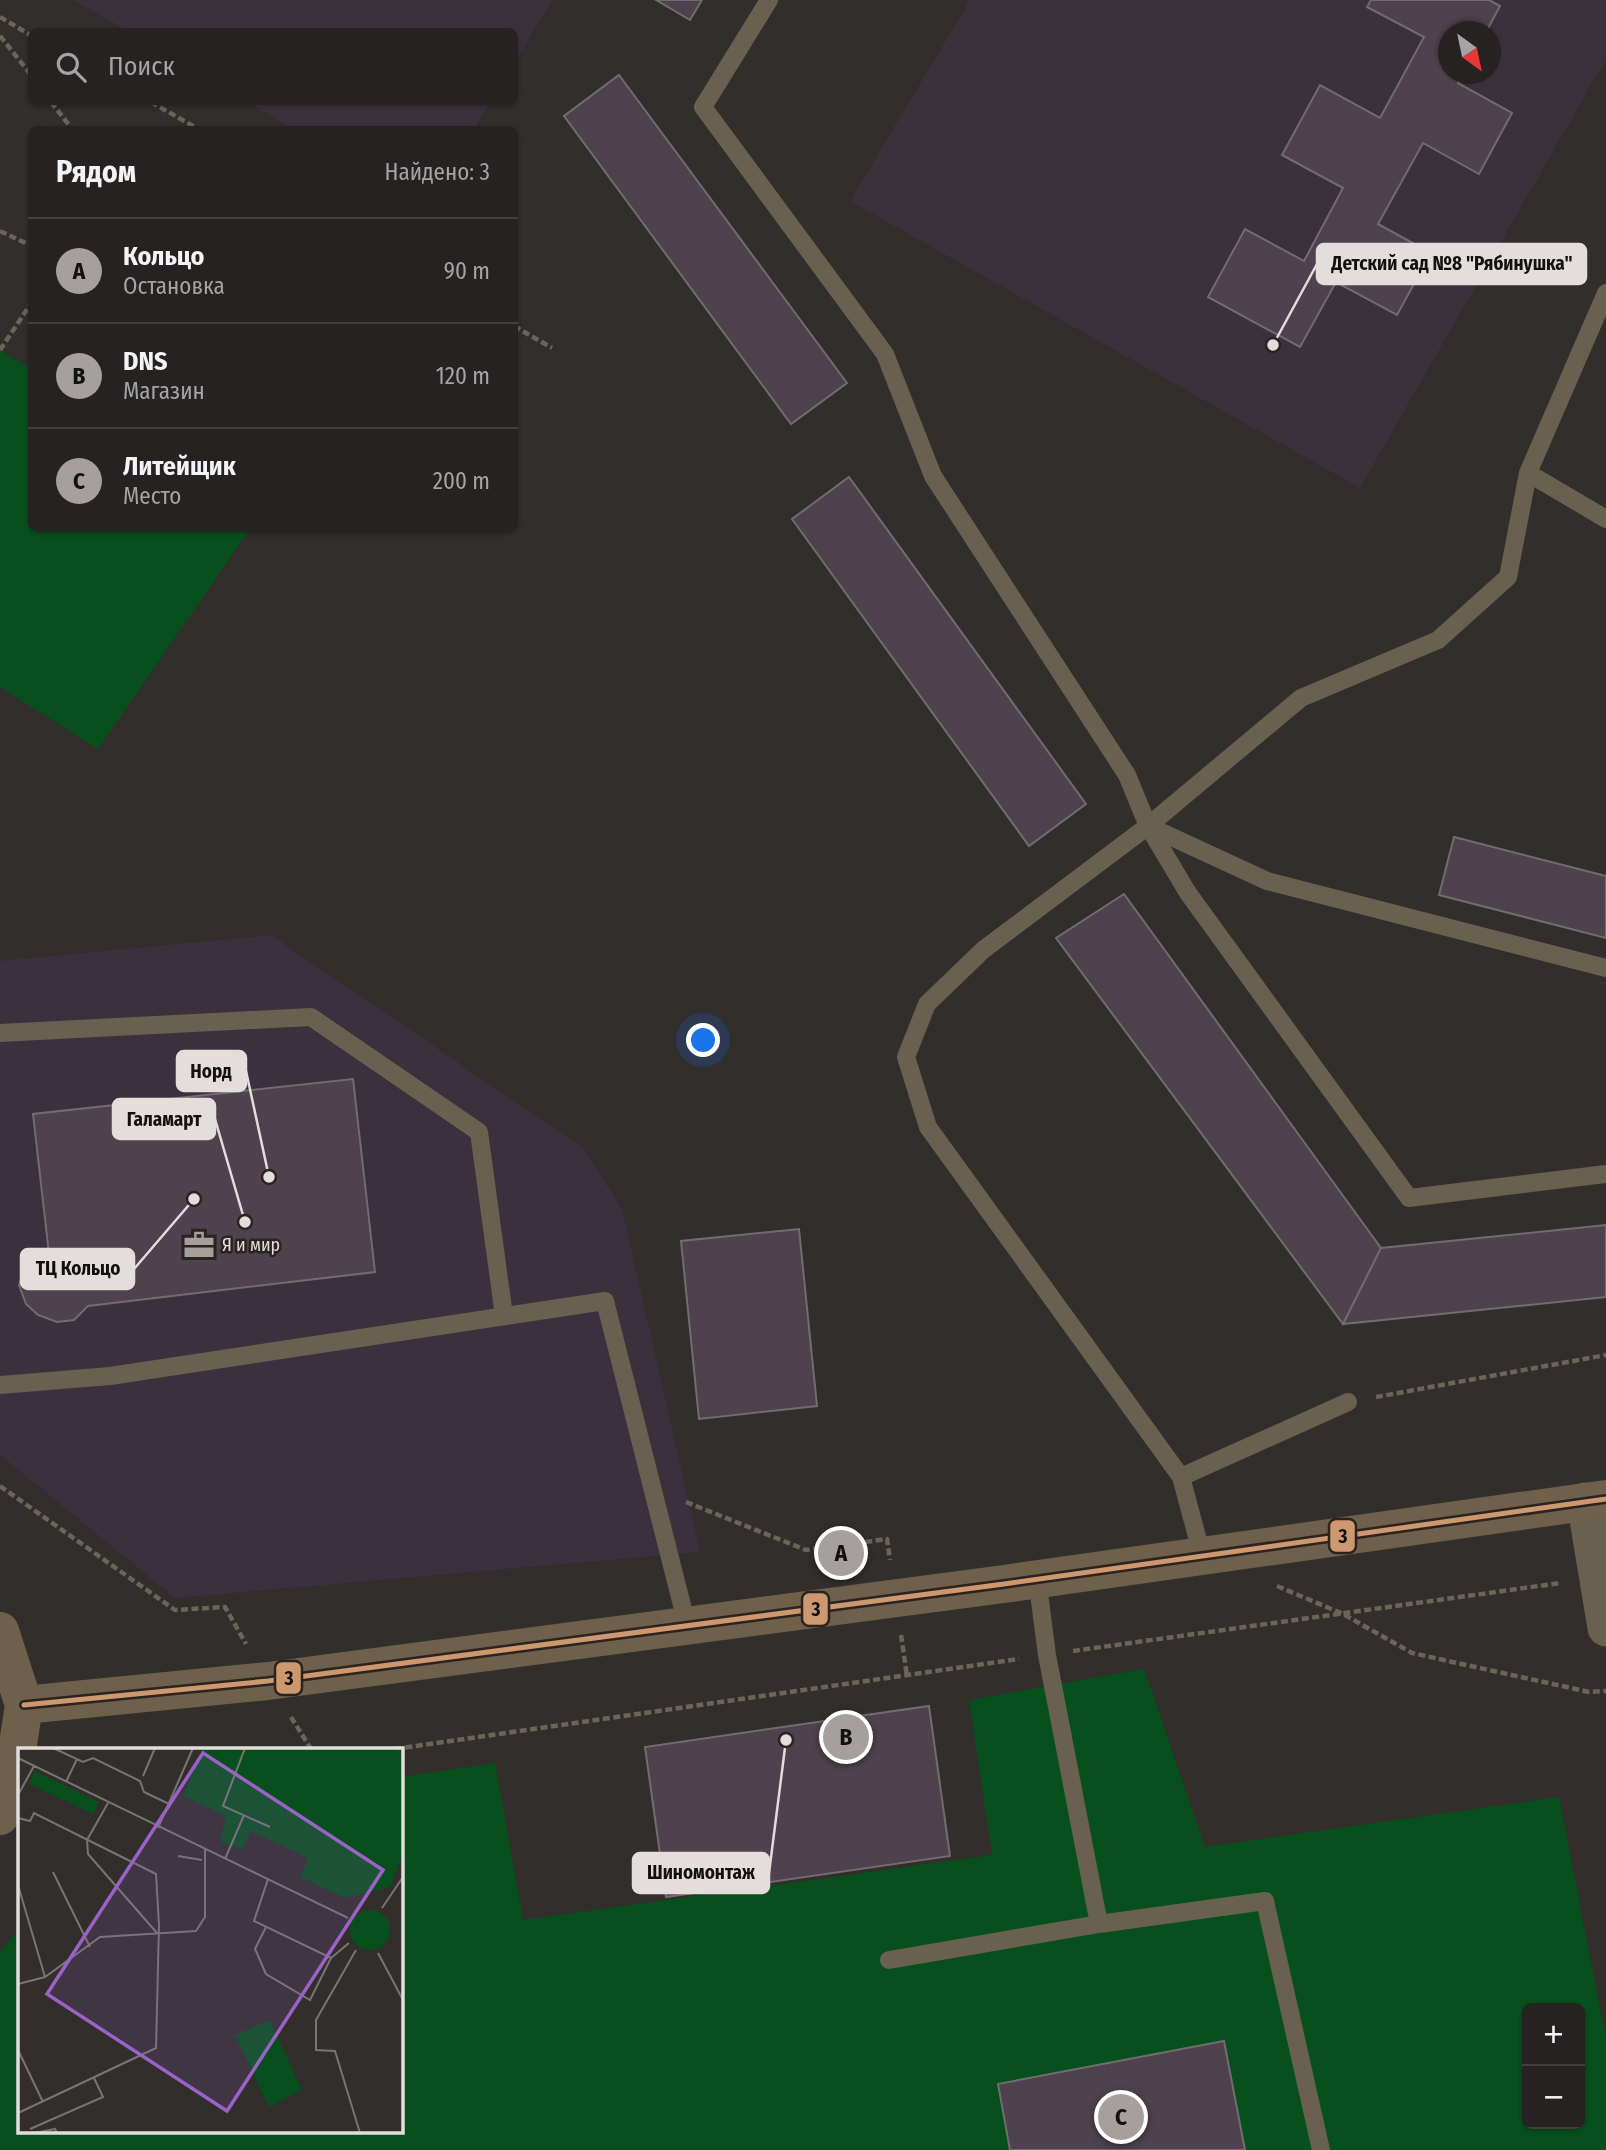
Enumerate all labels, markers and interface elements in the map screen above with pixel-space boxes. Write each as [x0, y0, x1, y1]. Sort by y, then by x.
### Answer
north arrow [1438, 21, 1501, 84]
search box [28, 28, 518, 105]
icon: search [52, 48, 90, 86]
text: Поиск [108, 51, 175, 82]
text: Рядом [56, 154, 136, 190]
text: Найдено: 3 [385, 158, 490, 186]
text: Кольцо [123, 241, 204, 272]
callout: Детский сад №8 "Рябинушка" [1317, 244, 1586, 284]
text: Детский сад №8 "Рябинушка" [1330, 252, 1573, 275]
text: A [73, 257, 85, 285]
text: 90 m [444, 257, 490, 285]
text: Остановка [123, 272, 225, 300]
text: DNS [123, 346, 168, 377]
text: B [73, 362, 85, 390]
text: 120 m [436, 362, 490, 390]
text: Магазин [123, 377, 205, 405]
text: Литейщик [123, 451, 236, 482]
text: C [73, 467, 85, 495]
text: 200 m [433, 467, 490, 495]
text: Место [123, 482, 181, 510]
your location [686, 1023, 720, 1057]
callout: Норд [177, 1051, 246, 1091]
text: Норд [190, 1060, 232, 1083]
callout: Галамарт [113, 1099, 215, 1139]
text: Галамарт [127, 1108, 202, 1131]
office icon: Я и мир [182, 1228, 216, 1262]
place label: Я и мир [222, 1234, 280, 1256]
callout: ТЦ Кольцо [21, 1249, 134, 1289]
text: ТЦ Кольцо [36, 1257, 120, 1280]
line badge: 3 [1329, 1519, 1356, 1553]
text: 3 [1338, 1525, 1348, 1548]
pin: A [818, 1527, 864, 1579]
line badge: 3 [802, 1592, 829, 1626]
text: 3 [811, 1598, 821, 1621]
line badge: 3 [275, 1661, 302, 1695]
text: 3 [284, 1667, 294, 1690]
pin: B [823, 1711, 869, 1763]
inset map [18, 1748, 402, 2132]
callout: Шиномонтаж [633, 1853, 769, 1893]
text: Шиномонтаж [647, 1861, 755, 1884]
map controls [1522, 2003, 1585, 2129]
button: + [1522, 2003, 1585, 2066]
button: − [1522, 2066, 1585, 2129]
pin: C [1098, 2091, 1144, 2143]

